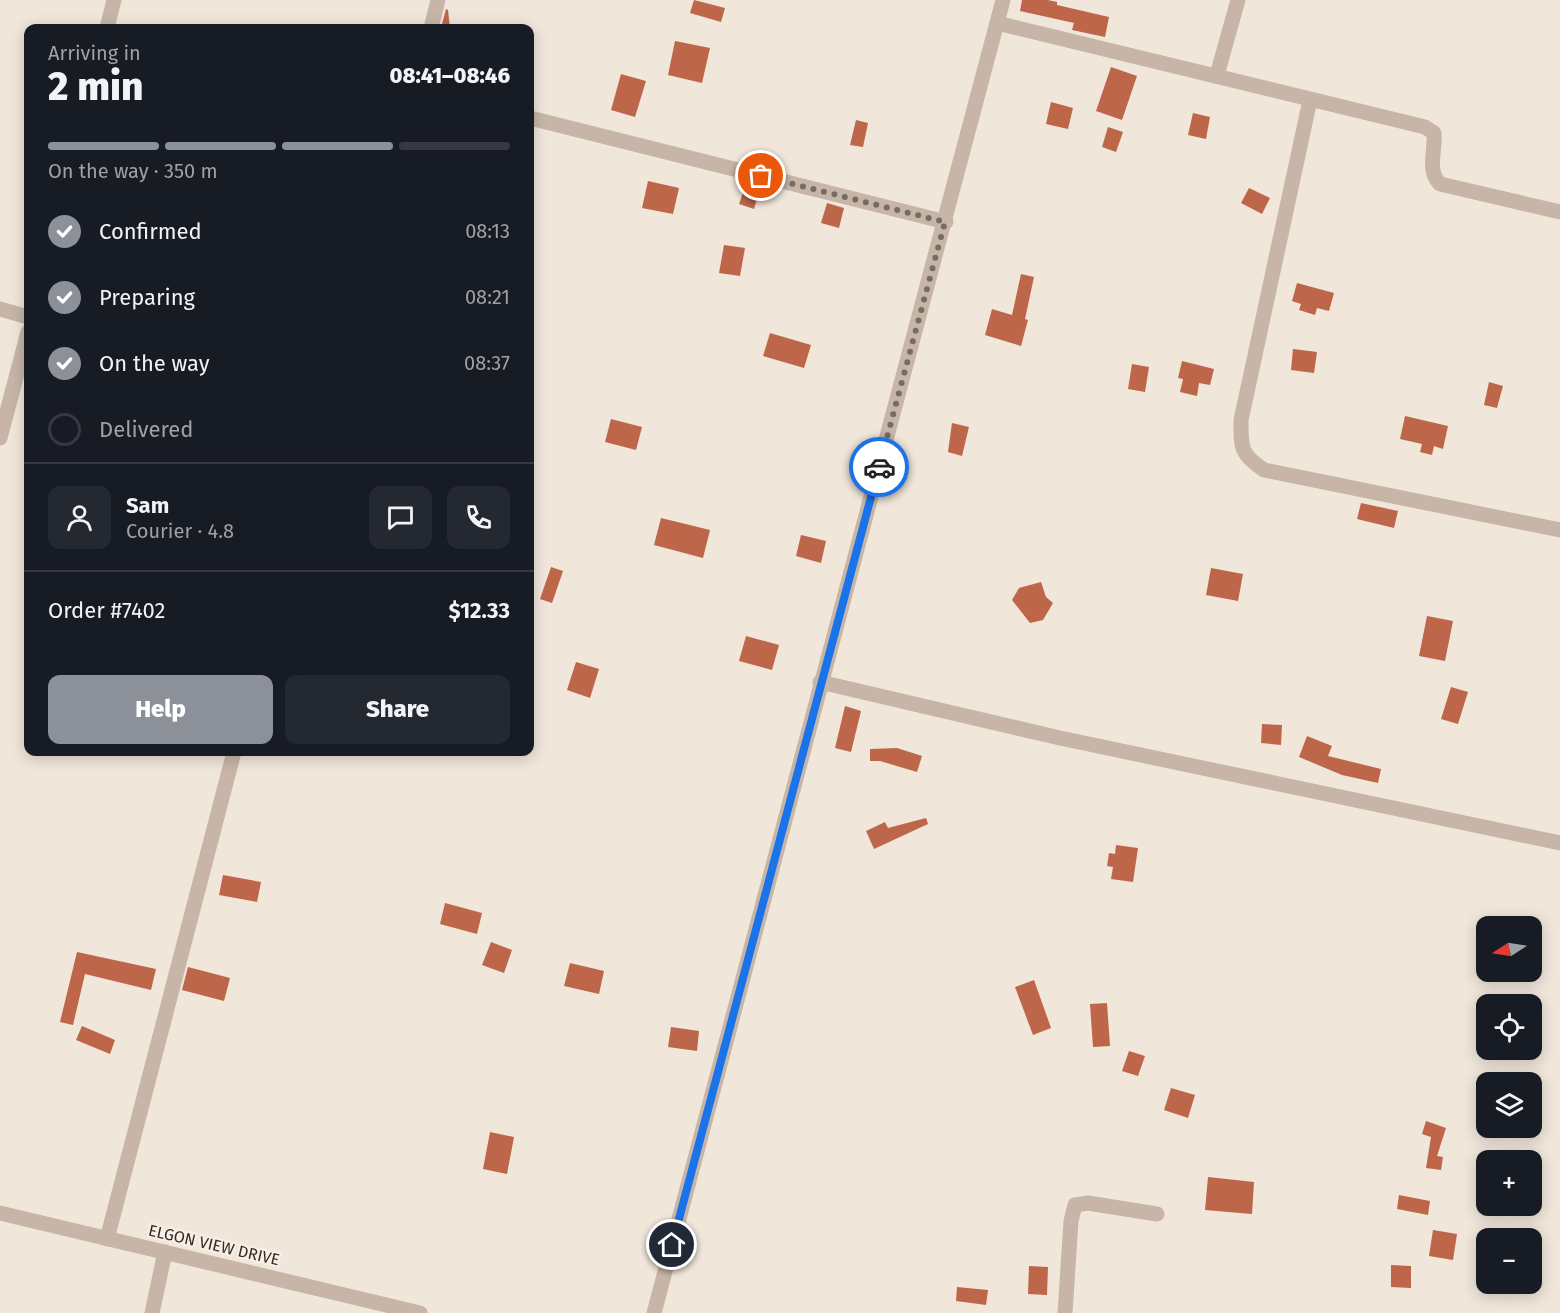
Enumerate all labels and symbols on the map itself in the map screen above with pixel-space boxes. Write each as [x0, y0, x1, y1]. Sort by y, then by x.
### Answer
pin [735, 150, 786, 201]
courier [849, 437, 909, 497]
north arrow [1476, 916, 1542, 982]
pin [646, 1219, 697, 1270]
street label: ELGON VIEW DRIVE [147, 1221, 281, 1269]

